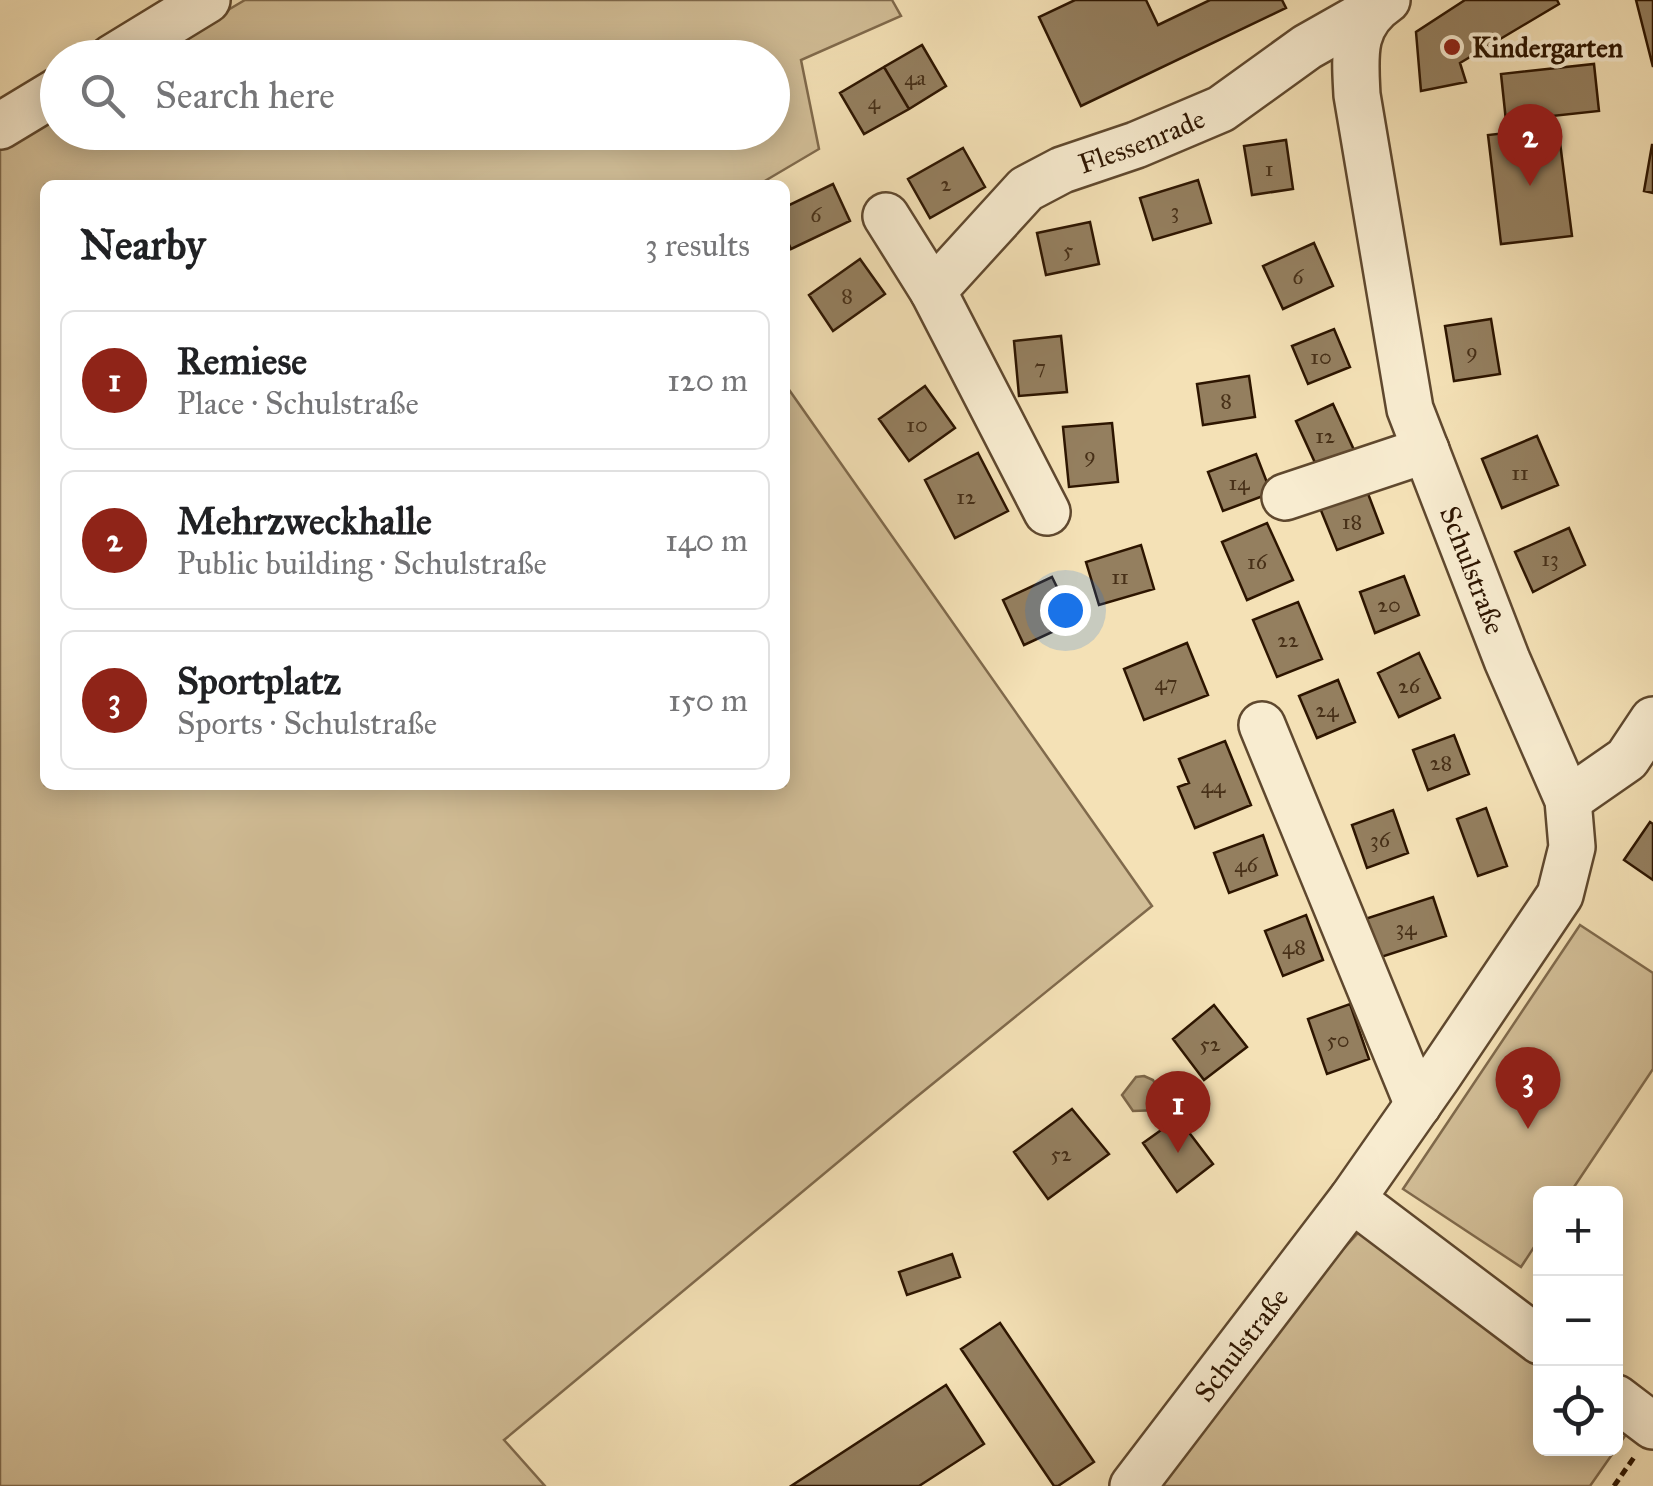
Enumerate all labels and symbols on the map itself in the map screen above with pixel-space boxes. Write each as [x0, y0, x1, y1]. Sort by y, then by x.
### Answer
place label: Kindergarten [1472, 30, 1623, 65]
marker: Kindergarten [1441, 36, 1463, 58]
house number: 4a [904, 64, 926, 91]
house number: 4 [868, 88, 881, 115]
street label: Flessenrade [1074, 101, 1210, 181]
pin: 2 [1498, 104, 1562, 186]
house number: 1 [1265, 155, 1273, 182]
house number: 2 [941, 170, 952, 197]
house number: 3 [1171, 197, 1179, 224]
house number: 6 [810, 201, 822, 228]
house number: 5 [1063, 236, 1073, 263]
house number: 6 [1292, 263, 1304, 290]
house number: 8 [841, 282, 853, 309]
house number: 9 [1466, 337, 1478, 364]
house number: 10 [1310, 343, 1332, 370]
house number: 7 [1034, 353, 1046, 380]
house number: 8 [1220, 387, 1232, 414]
house number: 10 [906, 411, 928, 438]
house number: 12 [1315, 422, 1335, 449]
house number: 9 [1084, 441, 1096, 468]
house number: 11 [1511, 459, 1529, 486]
house number: 14 [1229, 469, 1250, 496]
house number: 12 [956, 483, 976, 510]
street label: Schulstraße [1432, 501, 1513, 639]
house number: 18 [1342, 508, 1362, 535]
house number: 13 [1541, 545, 1559, 572]
house number: 16 [1247, 548, 1268, 575]
house number: 11 [1111, 563, 1129, 590]
your location [1040, 585, 1091, 636]
house number: 20 [1377, 591, 1401, 618]
house number: 22 [1277, 626, 1299, 653]
house number: 47 [1154, 669, 1178, 696]
house number: 26 [1398, 672, 1421, 699]
house number: 24 [1315, 696, 1339, 723]
house number: 28 [1430, 749, 1452, 776]
house number: 44 [1201, 772, 1226, 799]
house number: 36 [1370, 826, 1391, 853]
house number: 46 [1234, 851, 1258, 878]
house number: 34 [1395, 914, 1417, 941]
house number: 48 [1282, 933, 1306, 960]
house number: 50 [1326, 1026, 1350, 1053]
house number: 52 [1199, 1030, 1221, 1057]
pin: 3 [1496, 1046, 1560, 1129]
pin: 1 [1146, 1070, 1210, 1153]
house number: 52 [1050, 1140, 1072, 1167]
street label: Schulstraße [1187, 1281, 1296, 1409]

